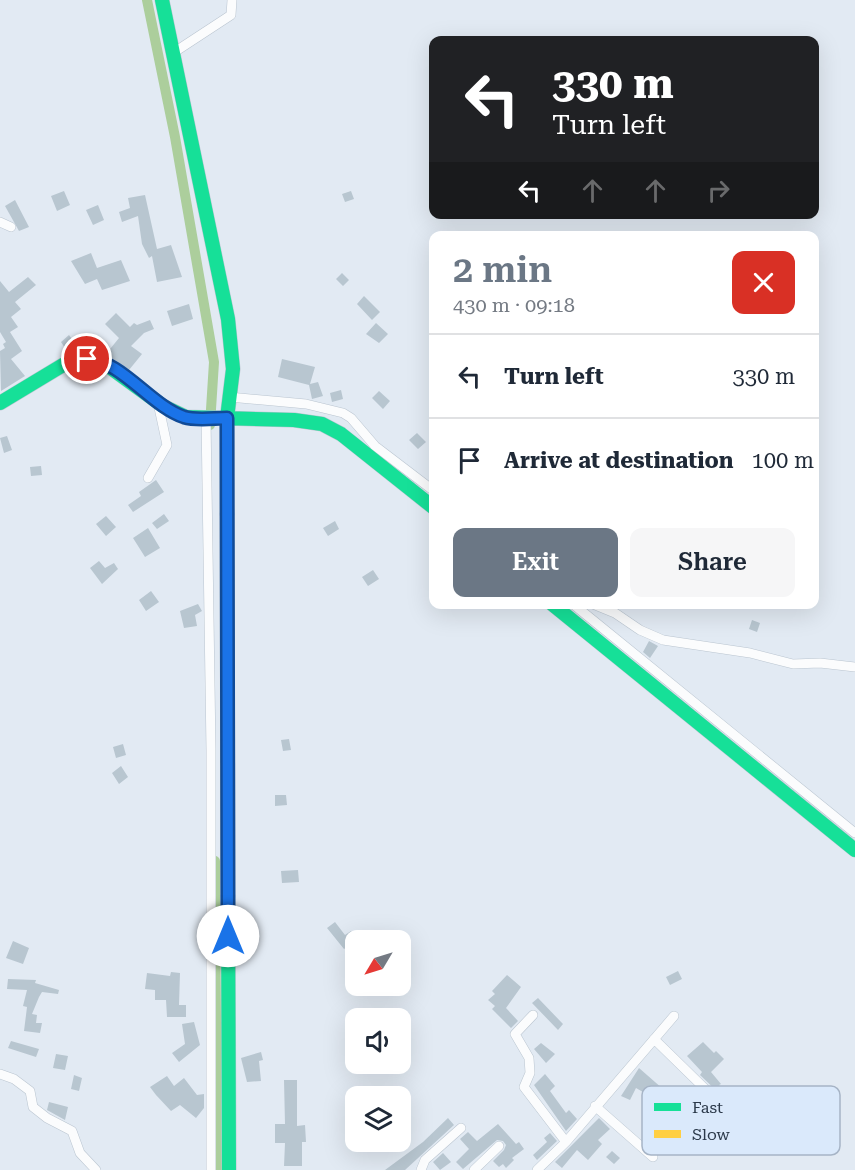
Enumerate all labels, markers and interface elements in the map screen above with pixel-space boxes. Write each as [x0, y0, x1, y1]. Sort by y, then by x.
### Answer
text: 330 m [552, 59, 674, 108]
icon: left [453, 60, 531, 138]
text: Turn left [552, 109, 666, 141]
icon: left [513, 174, 546, 207]
icon: ahead [576, 174, 609, 207]
icon: ahead [639, 174, 672, 207]
icon: right [702, 174, 735, 207]
text: 2 min [453, 249, 552, 291]
button: close [732, 251, 795, 314]
text: 430 m · 09:18 [453, 293, 575, 317]
pin [61, 333, 112, 384]
icon: arrive [70, 342, 103, 375]
icon: left [453, 360, 486, 393]
text: Turn left [504, 364, 604, 389]
text: 330 m [732, 364, 795, 389]
icon: arrive [453, 444, 486, 477]
text: Arrive at destination [504, 448, 733, 473]
text: 100 m [751, 448, 814, 473]
button: Exit [453, 528, 618, 597]
button: Share [630, 528, 795, 597]
position arrow [196, 904, 260, 968]
north arrow [345, 930, 411, 996]
map controls [345, 930, 411, 1152]
button: sound [345, 1008, 411, 1074]
button: layers [345, 1086, 411, 1152]
legend [642, 1086, 840, 1155]
text: Fast [692, 1098, 723, 1117]
text: Slow [692, 1125, 730, 1144]

